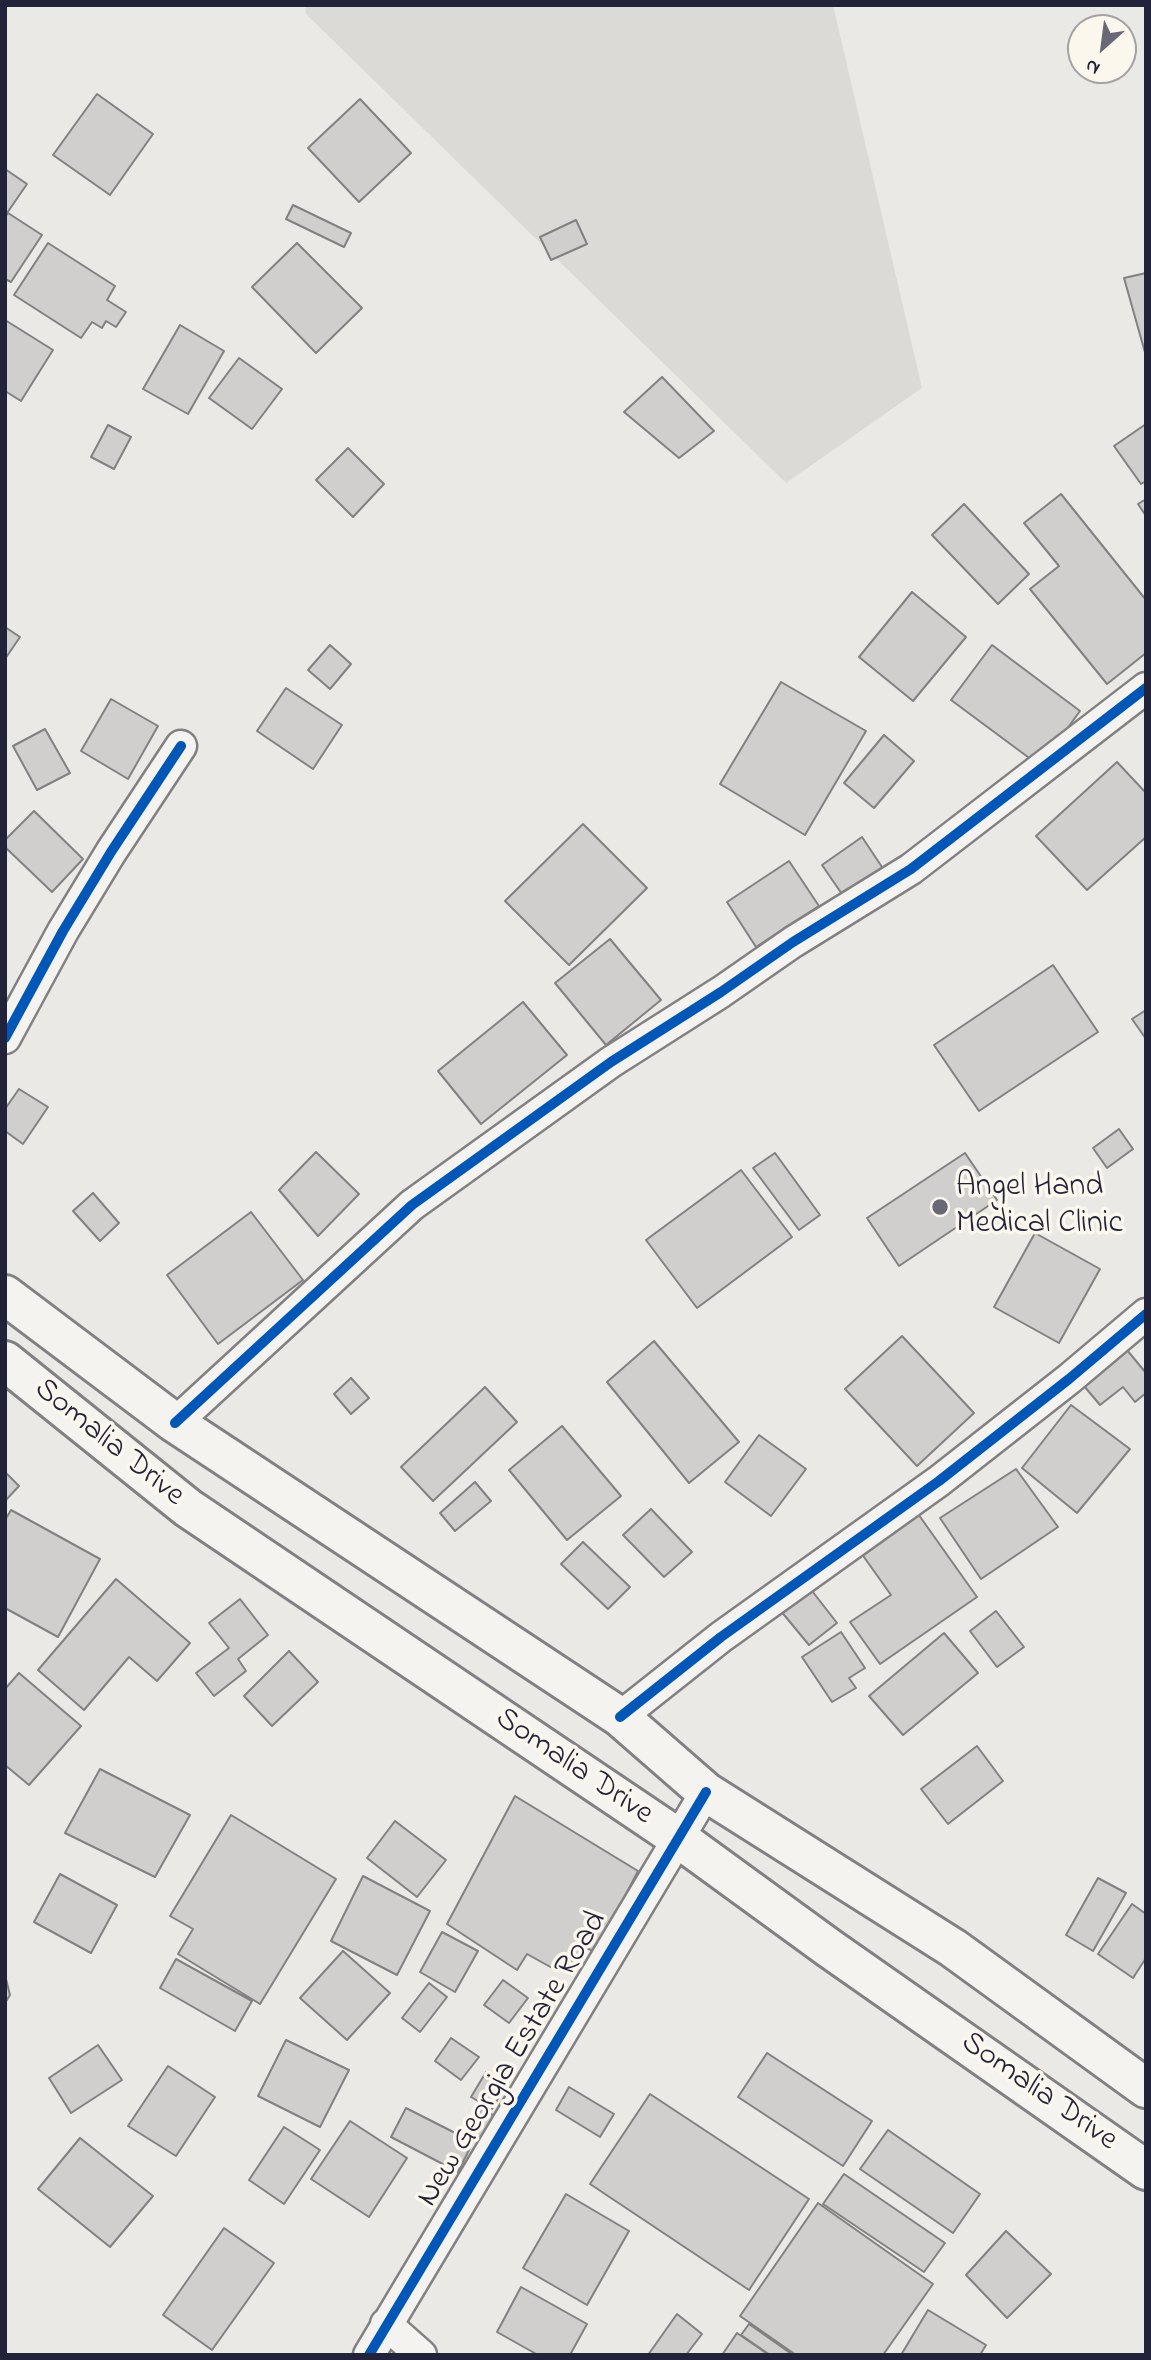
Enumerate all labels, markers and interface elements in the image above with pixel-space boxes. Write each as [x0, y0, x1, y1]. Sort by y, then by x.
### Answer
north arrow [1067, 14, 1137, 84]
text: N [1081, 51, 1105, 81]
place label: Angel Hand Medical Clinic [956, 1170, 1123, 1245]
marker: Angel Hand Medical Clinic [930, 1197, 950, 1217]
street label: Somalia Drive [25, 1372, 191, 1516]
street label: Somalia Drive [487, 1701, 659, 1835]
street label: New Georgia Estate Road [411, 1905, 617, 2215]
street label: Somalia Drive [952, 2025, 1124, 2161]

